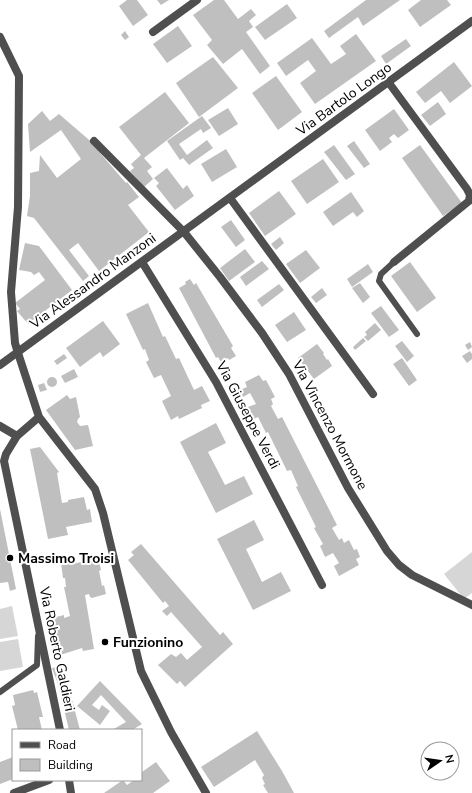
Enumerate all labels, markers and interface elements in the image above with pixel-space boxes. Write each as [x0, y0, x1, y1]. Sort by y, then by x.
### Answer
street label: Via Bartolo Longo [292, 58, 396, 141]
street label: Via Alessandro Manzoni [25, 229, 160, 334]
street label: Via Vincenzo Mormone [287, 356, 372, 493]
street label: Via Giuseppe Verdi [211, 357, 284, 472]
place label: Massimo Troisi [18, 549, 114, 568]
marker: Massimo Troisi [5, 553, 15, 563]
street label: Via Roberto Galdieri [34, 584, 79, 713]
place label: Funzionino [113, 633, 183, 652]
marker: Funzionino [100, 637, 110, 647]
legend [12, 729, 142, 781]
text: Road [48, 737, 76, 753]
north arrow [420, 741, 460, 781]
text: N [441, 753, 457, 765]
text: Building [48, 757, 93, 773]

